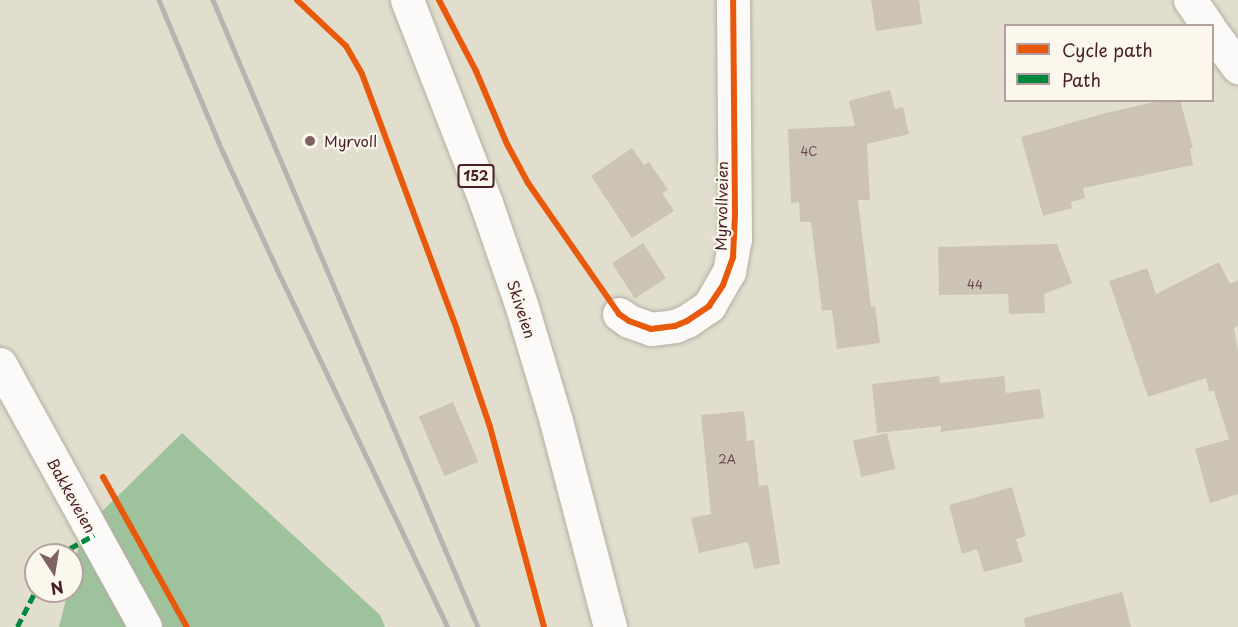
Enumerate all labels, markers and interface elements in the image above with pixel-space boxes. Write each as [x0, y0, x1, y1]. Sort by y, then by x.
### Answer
legend [1004, 24, 1214, 102]
text: Cycle path [1062, 36, 1153, 63]
text: Path [1062, 66, 1101, 93]
marker: Myrvoll [301, 132, 319, 150]
place label: Myrvoll [324, 132, 377, 150]
house number: 4C [800, 145, 818, 159]
street label: Myrvollveien [711, 161, 731, 251]
road number: 152 [456, 165, 496, 187]
street label: Skiveien [504, 278, 540, 340]
house number: 44 [967, 278, 983, 292]
house number: 2A [718, 453, 736, 467]
street label: Bakkeveien [44, 454, 100, 536]
north arrow [24, 543, 84, 603]
text: N [49, 576, 66, 602]

